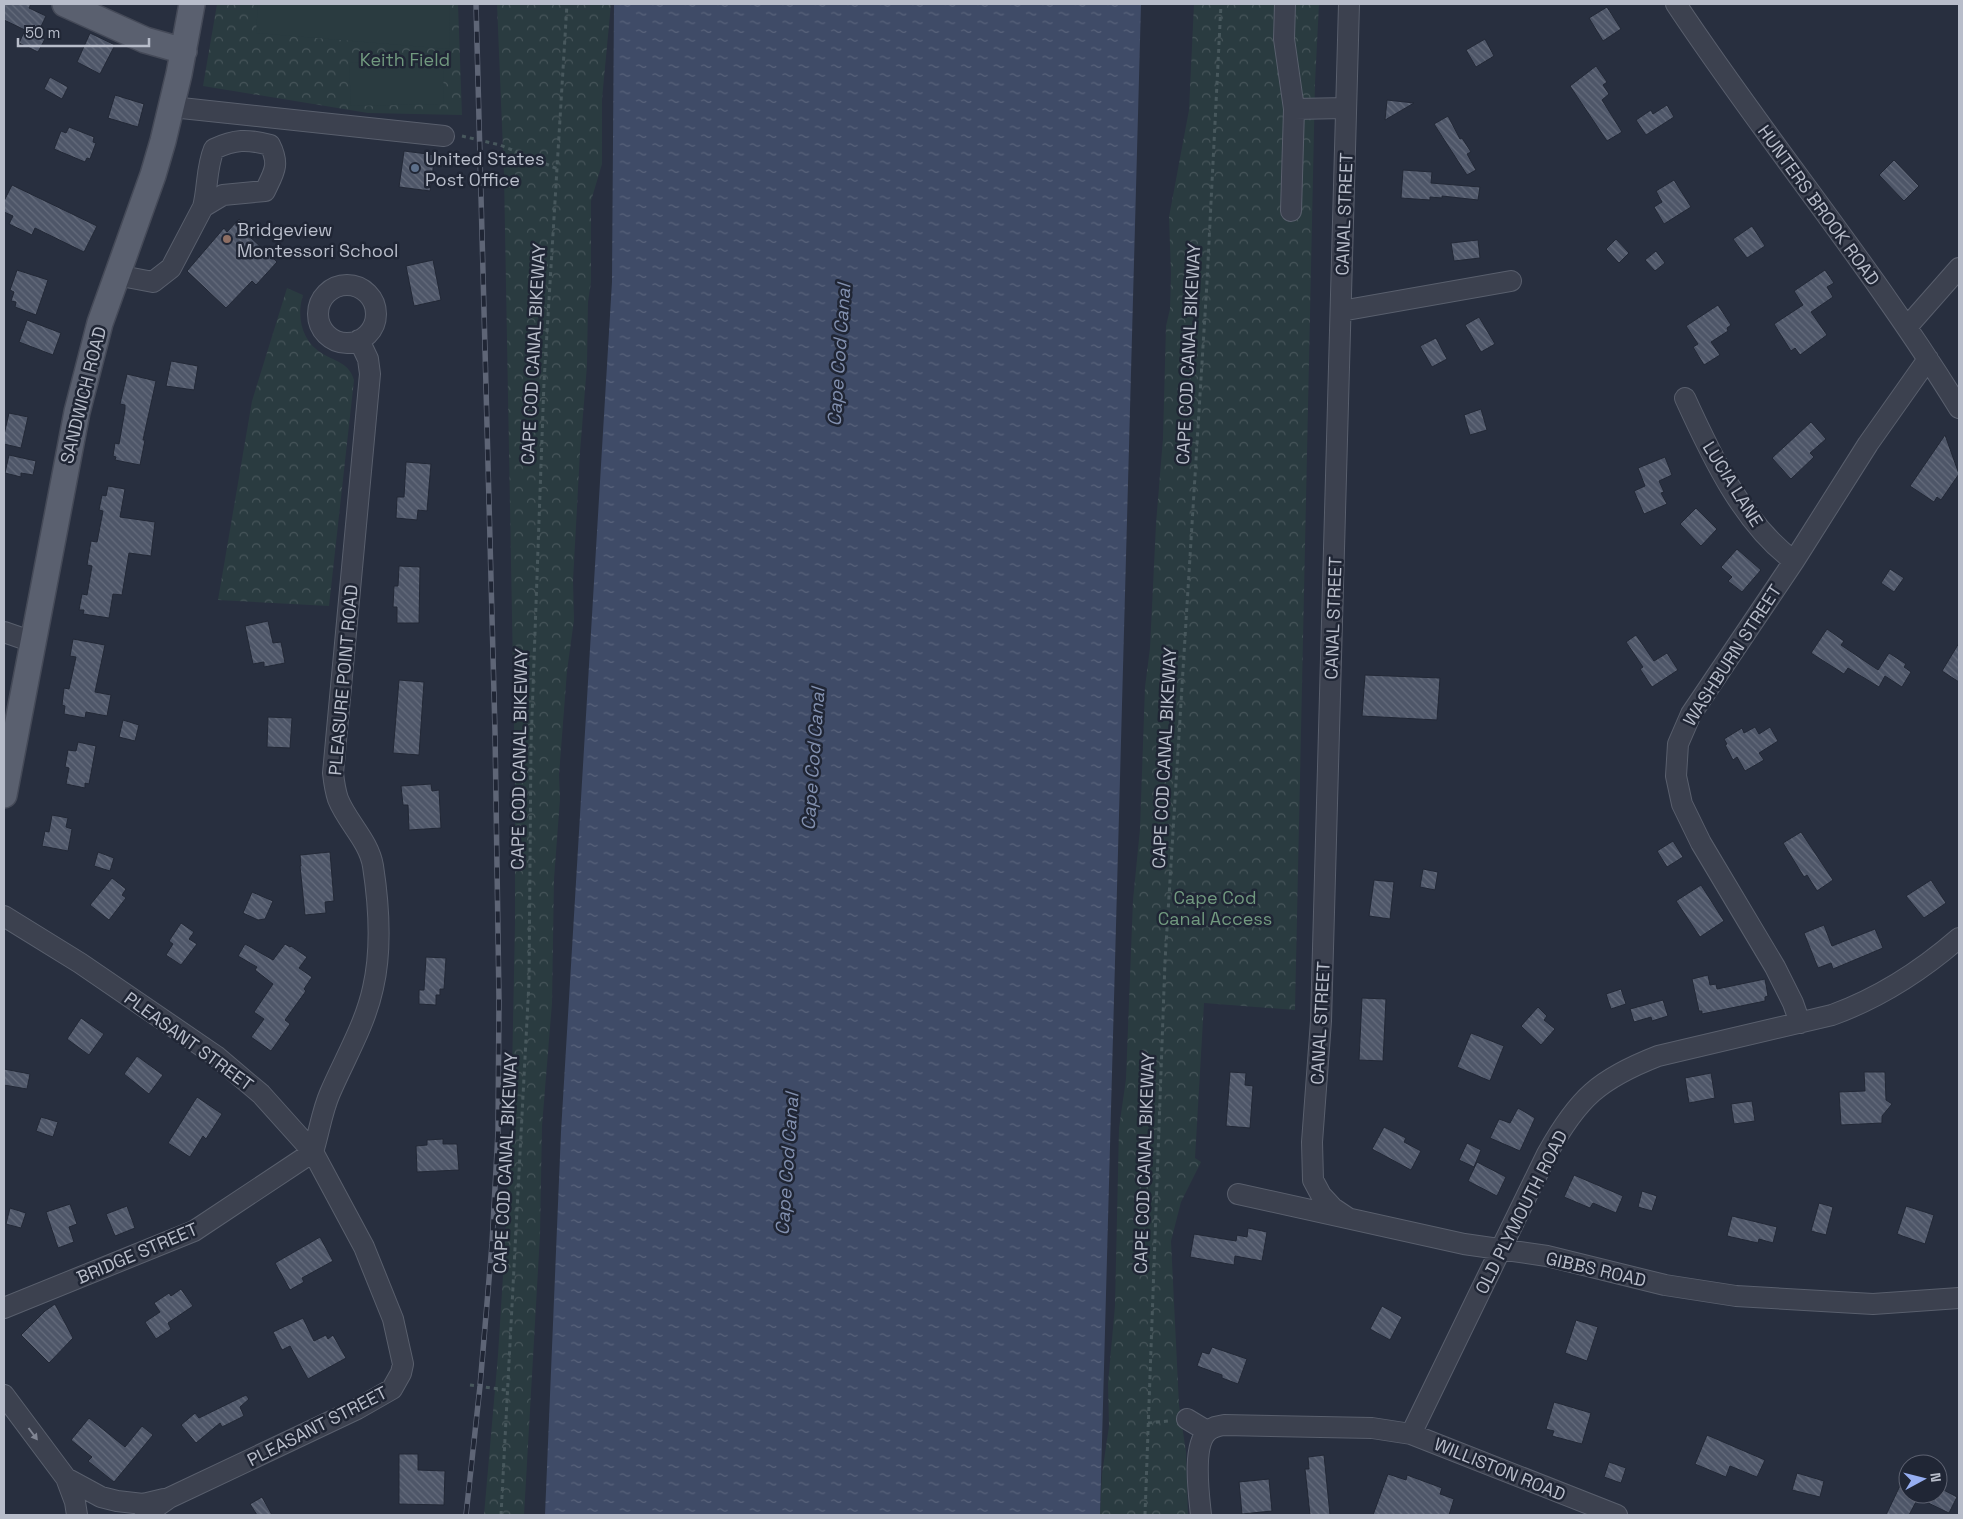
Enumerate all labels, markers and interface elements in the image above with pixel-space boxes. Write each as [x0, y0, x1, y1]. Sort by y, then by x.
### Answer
scale bar [18, 15, 149, 47]
text: 50 m [25, 23, 60, 42]
park label: Keith Field [360, 48, 450, 71]
street label: HUNTERS BROOK ROAD [1753, 120, 1885, 290]
place label: United States Post Office [425, 147, 544, 191]
street label: CANAL STREET [1330, 152, 1358, 276]
marker: United States Post Office [409, 162, 421, 174]
place label: Bridgeview Montessori School [237, 218, 398, 262]
marker: Bridgeview Montessori School [221, 233, 233, 245]
street label: CAPE COD CANAL BIKEWAY [516, 243, 550, 465]
street label: CAPE COD CANAL BIKEWAY [1171, 243, 1205, 465]
water label: Cape Cod Canal [822, 281, 857, 427]
street label: SANDWICH ROAD [55, 324, 111, 466]
street label: LUCIA LANE [1698, 437, 1768, 531]
street label: CANAL STREET [1319, 556, 1347, 680]
street label: WASHBURN STREET [1678, 579, 1787, 730]
street label: PLEASURE POINT ROAD [323, 584, 363, 776]
street label: CAPE COD CANAL BIKEWAY [1147, 647, 1181, 869]
street label: CAPE COD CANAL BIKEWAY [506, 648, 532, 870]
water label: Cape Cod Canal [796, 685, 831, 831]
park label: Cape Cod Canal Access [1158, 886, 1272, 930]
street label: CANAL STREET [1305, 960, 1335, 1085]
street label: PLEASANT STREET [120, 986, 259, 1096]
street label: CAPE COD CANAL BIKEWAY [488, 1052, 522, 1274]
street label: CAPE COD CANAL BIKEWAY [1129, 1052, 1159, 1274]
water label: Cape Cod Canal [770, 1090, 805, 1236]
street label: OLD PLYMOUTH ROAD [1470, 1126, 1572, 1298]
street label: BRIDGE STREET [73, 1217, 201, 1289]
street label: GIBBS ROAD [1544, 1246, 1648, 1292]
street label: PLEASANT STREET [243, 1381, 391, 1471]
one-way arrow [28, 1427, 38, 1441]
street label: WILLISTON ROAD [1431, 1432, 1569, 1506]
north arrow [1898, 1454, 1948, 1504]
text: N [1926, 1472, 1945, 1483]

